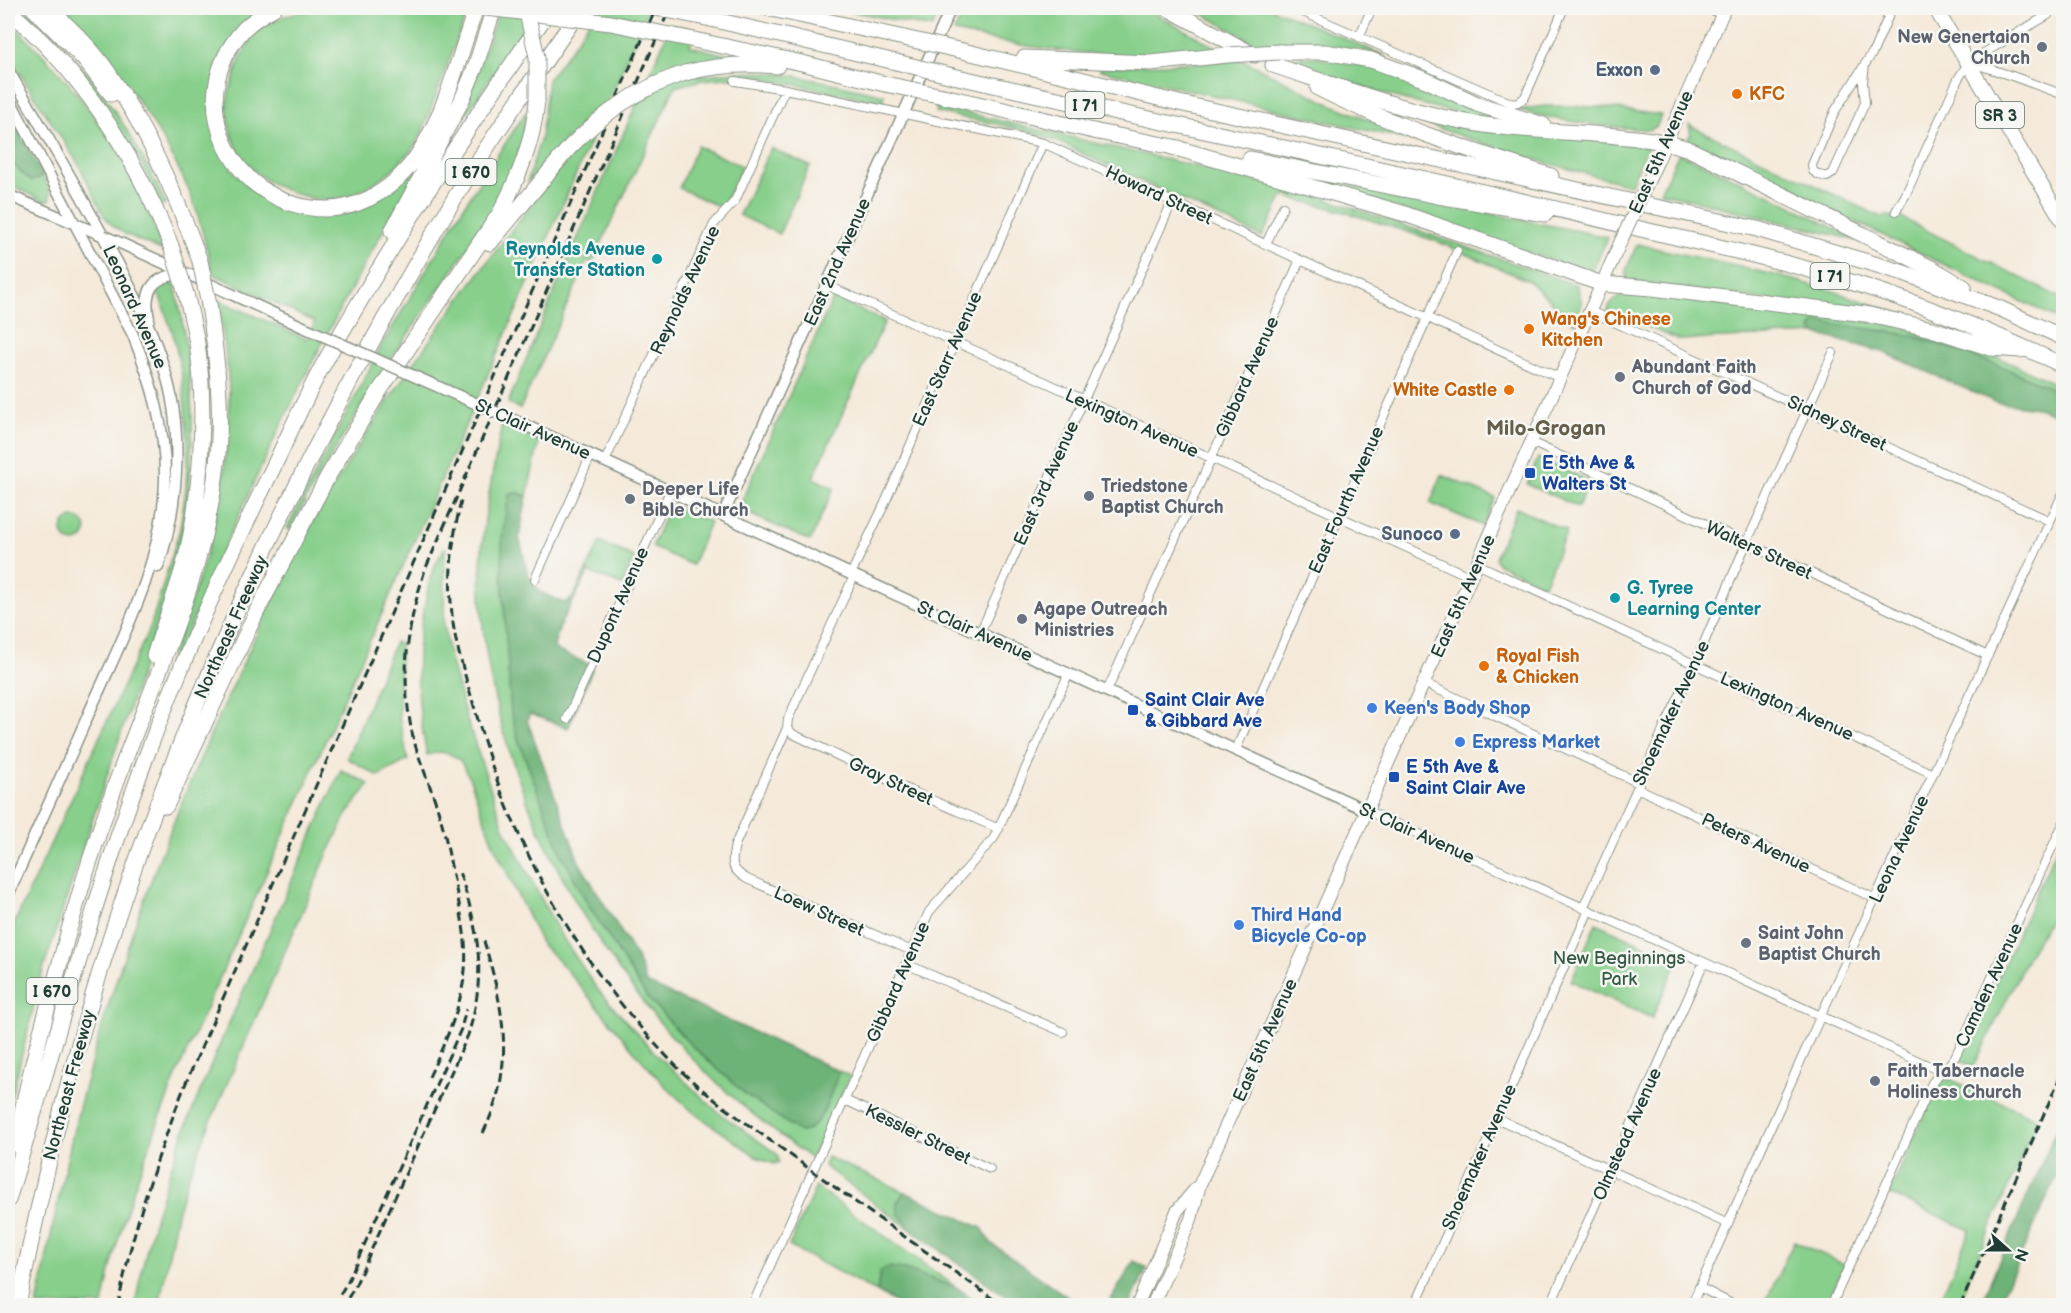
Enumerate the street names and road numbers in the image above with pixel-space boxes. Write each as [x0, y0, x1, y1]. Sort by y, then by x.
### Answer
street label: East 5th Avenue [1625, 87, 1698, 217]
road number: I 71 [1066, 92, 1104, 118]
road number: SR 3 [1976, 102, 2024, 128]
road number: I 670 [446, 159, 496, 185]
street label: Howard Street [1102, 161, 1216, 230]
street label: East 2nd Avenue [800, 195, 875, 329]
street label: Reynolds Avenue [646, 222, 725, 358]
street label: Leonard Avenue [98, 242, 171, 372]
road number: I 71 [1810, 263, 1850, 289]
street label: East Starr Avenue [908, 288, 987, 430]
street label: Gibbard Avenue [1211, 313, 1284, 441]
street label: Lexington Avenue [1062, 385, 1202, 462]
street label: Sidney Street [1784, 391, 1890, 456]
street label: St Clair Avenue [472, 395, 594, 464]
street label: East 3rd Avenue [1010, 417, 1083, 549]
street label: East Fourth Avenue [1305, 423, 1389, 577]
street label: Walters Street [1702, 517, 1816, 584]
street label: East 5th Avenue [1427, 531, 1500, 661]
street label: Dupont Avenue [583, 544, 654, 666]
street label: Northeast Freeway [190, 552, 273, 702]
street label: St Clair Avenue [914, 597, 1036, 666]
street label: Shoemaker Avenue [1629, 637, 1714, 789]
street label: Lexington Avenue [1717, 668, 1857, 745]
street label: Gray Street [845, 753, 937, 810]
street label: Leona Avenue [1865, 792, 1934, 906]
street label: St Clair Avenue [1356, 799, 1478, 868]
street label: Peters Avenue [1698, 809, 1814, 878]
street label: Loew Street [770, 882, 868, 941]
street label: Gibbard Avenue [862, 918, 935, 1046]
street label: Camden Avenue [1952, 920, 2027, 1050]
street label: East 5th Avenue [1229, 975, 1302, 1105]
road number: I 670 [26, 978, 78, 1004]
street label: Northeast Freeway [39, 1007, 100, 1163]
street label: Olmstead Avenue [1589, 1064, 1666, 1204]
street label: Shoemaker Avenue [1438, 1081, 1521, 1234]
street label: Kessler Street [862, 1100, 974, 1169]

